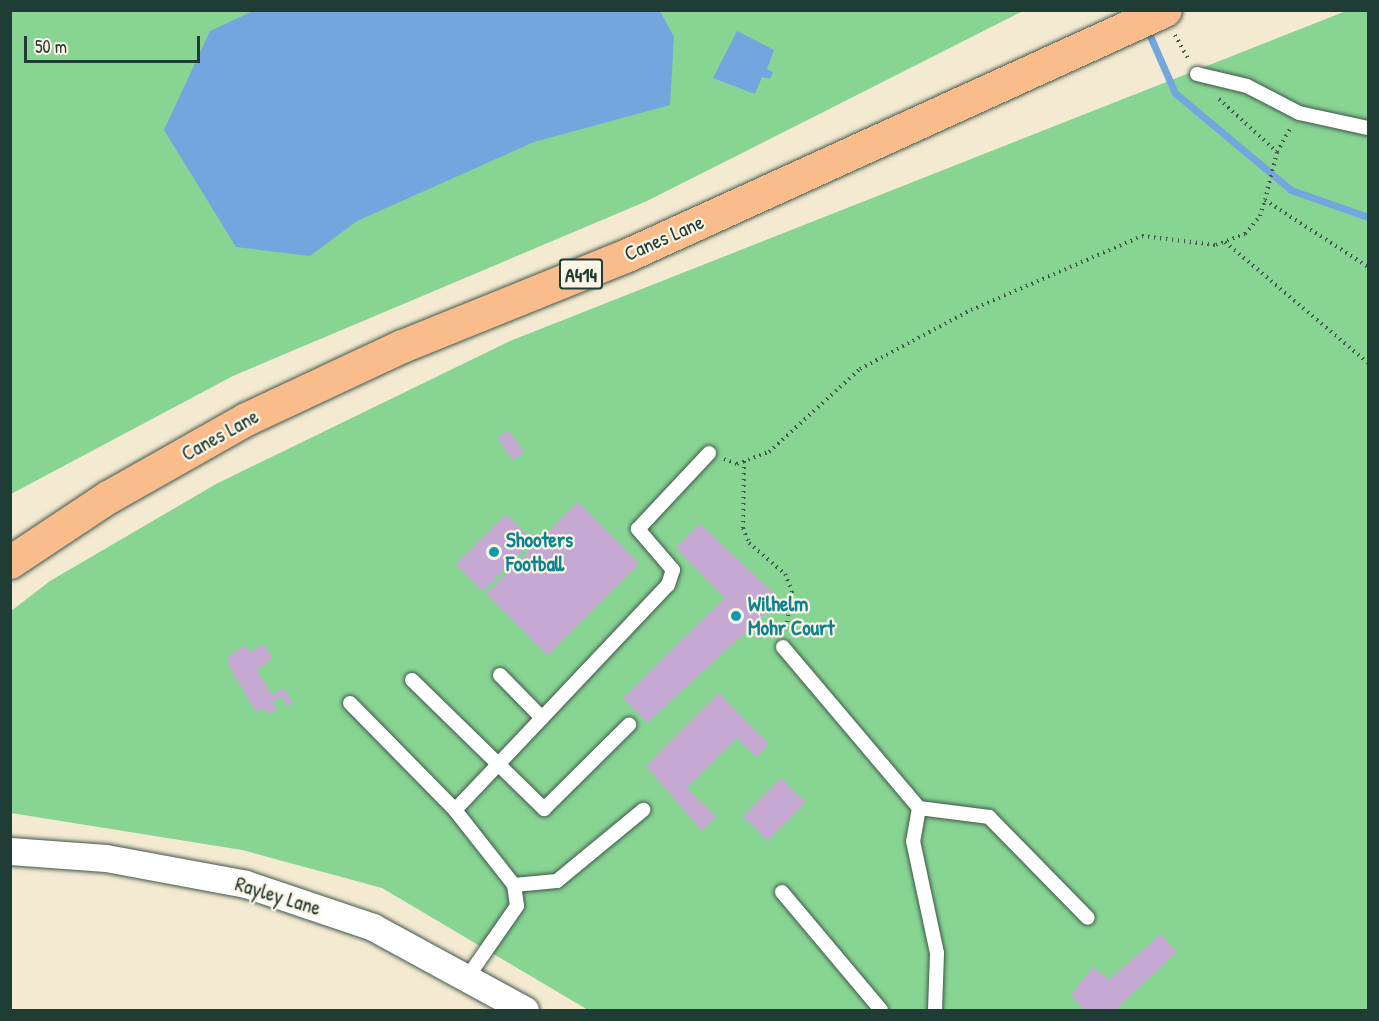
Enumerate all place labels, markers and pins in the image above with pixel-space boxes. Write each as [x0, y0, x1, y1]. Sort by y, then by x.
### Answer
place label: Shooters Football [506, 527, 573, 577]
marker: Shooters Football [487, 545, 501, 559]
place label: Wilhelm Mohr Court [748, 591, 834, 641]
marker: Wilhelm Mohr Court [729, 609, 743, 623]

